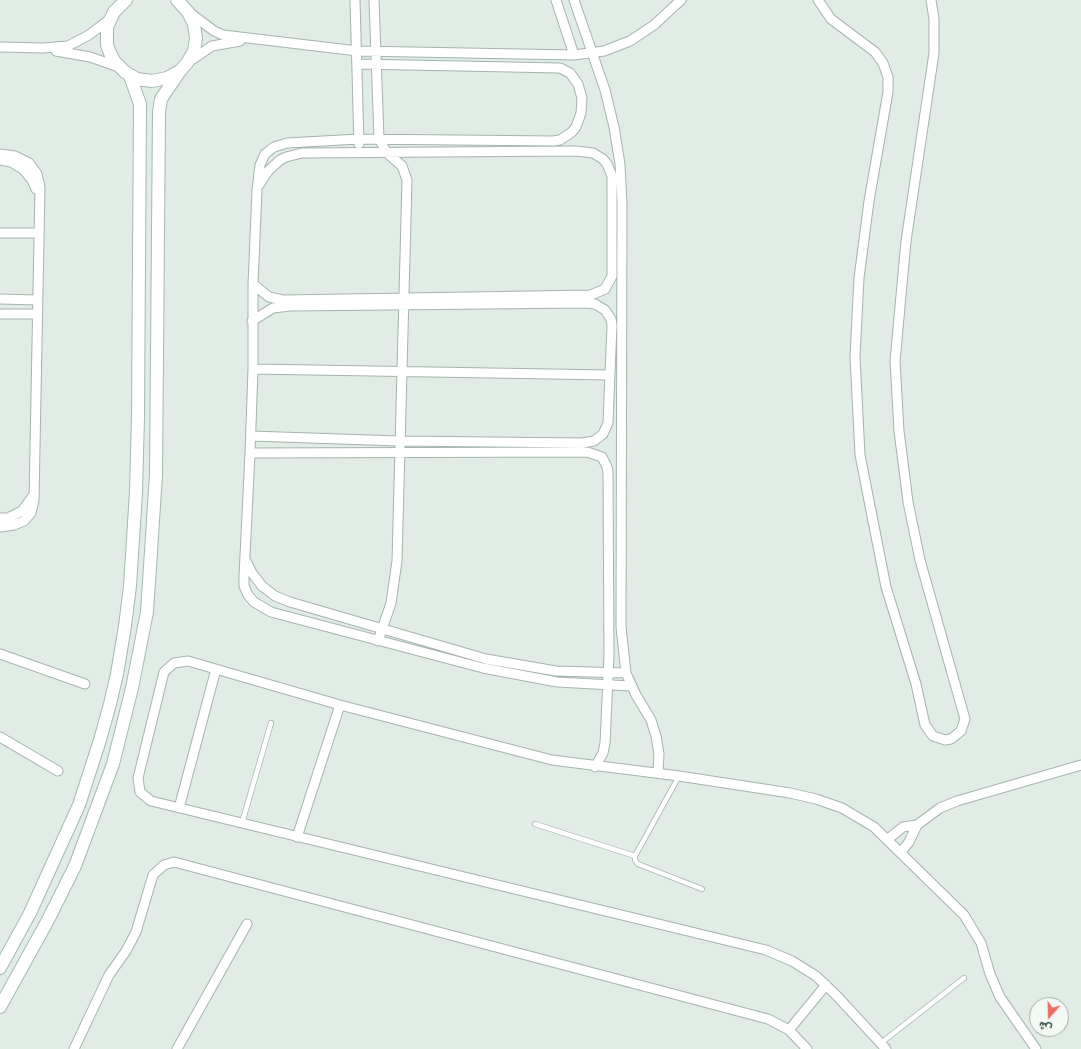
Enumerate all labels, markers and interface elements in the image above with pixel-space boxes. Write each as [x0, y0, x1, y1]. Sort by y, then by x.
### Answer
north arrow [1029, 997, 1069, 1037]
text: ش [1037, 1018, 1054, 1036]

